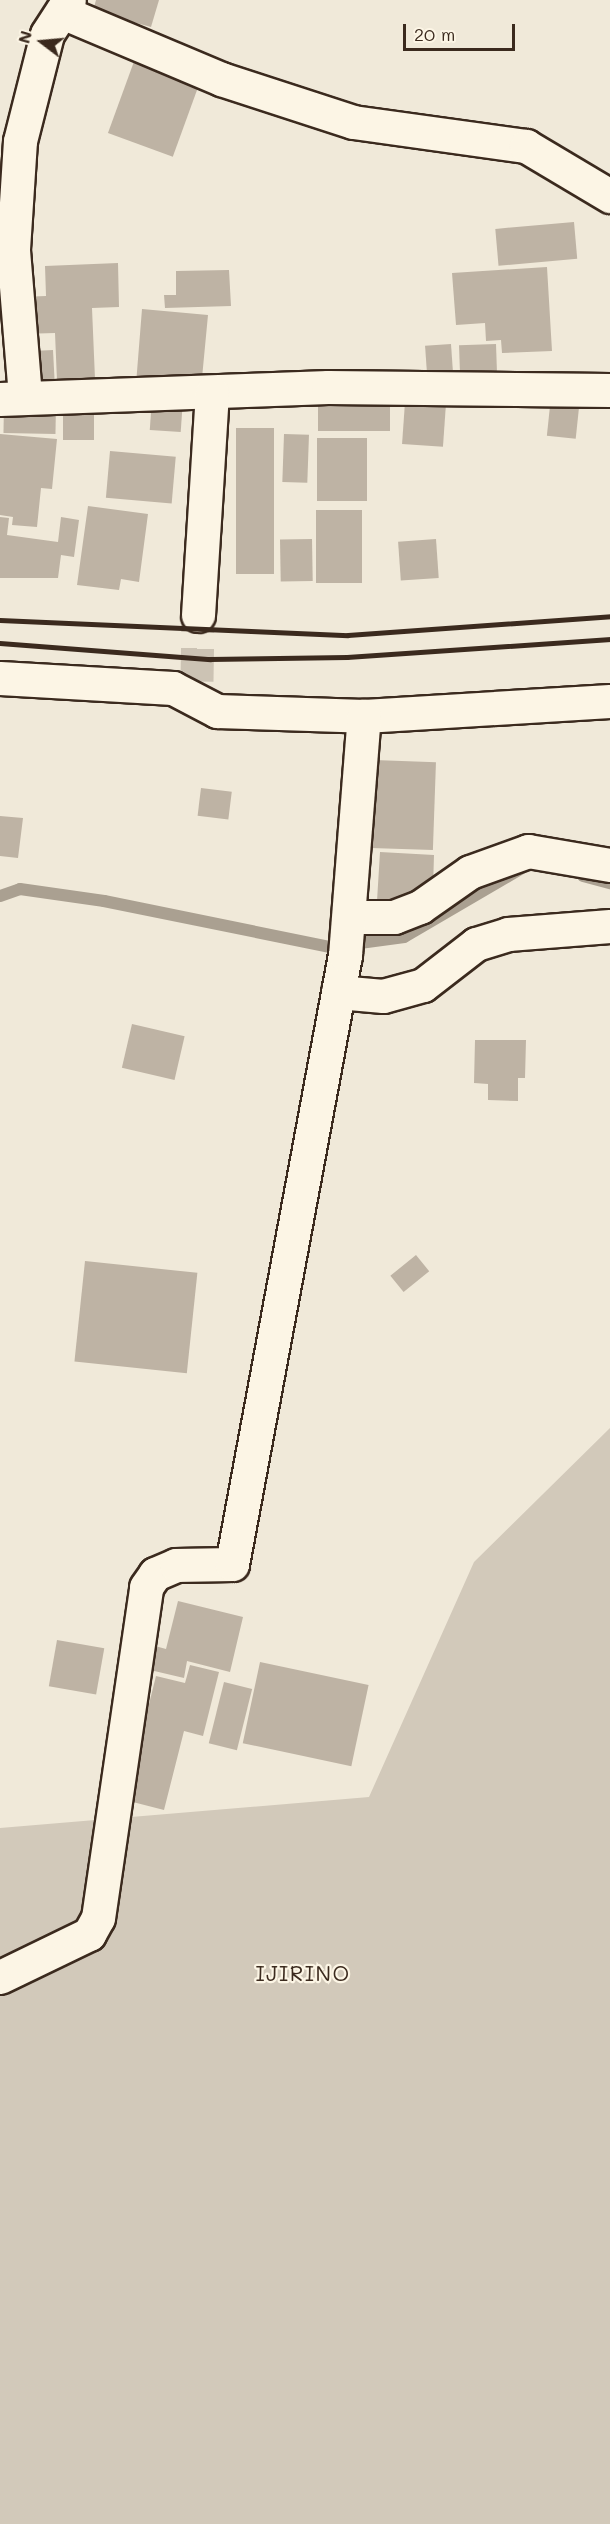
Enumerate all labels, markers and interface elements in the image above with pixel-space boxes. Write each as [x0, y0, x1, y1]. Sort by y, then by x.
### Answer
north arrow [12, 12, 72, 72]
scale bar [406, 12, 518, 50]
text: 20 m [414, 22, 455, 46]
text: N [12, 28, 36, 46]
district label: IJIRINO [255, 1960, 351, 1986]

